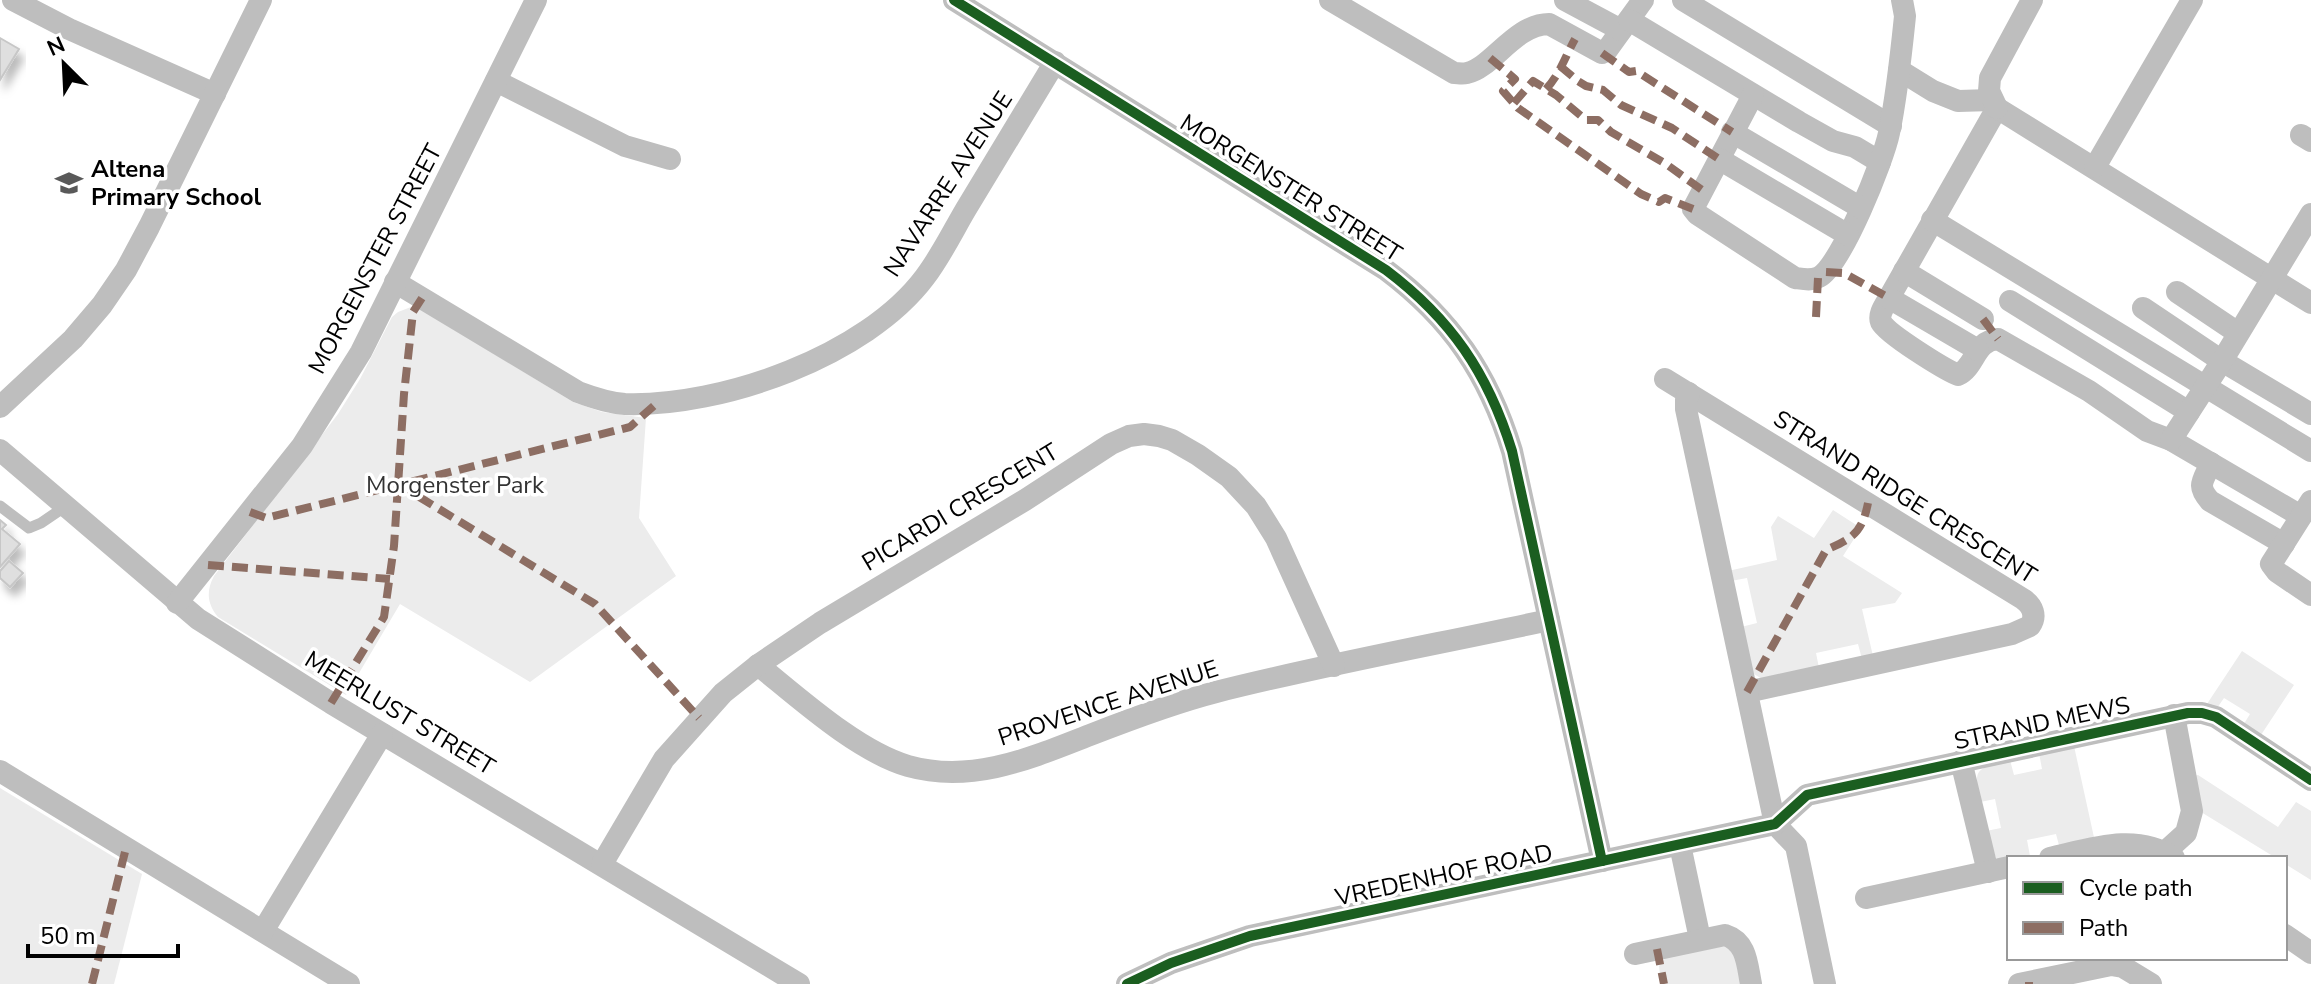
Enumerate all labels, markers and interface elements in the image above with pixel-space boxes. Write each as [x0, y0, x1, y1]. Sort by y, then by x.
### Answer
north arrow [24, 24, 104, 104]
text: N [43, 30, 70, 64]
street label: NAVARRE AVENUE [876, 85, 1020, 283]
street label: MORGENSTER STREET [1174, 107, 1409, 270]
street label: MORGENSTER STREET [301, 138, 450, 380]
place label: Altena Primary School [91, 153, 262, 213]
school or university icon: Altena Primary School [54, 168, 84, 198]
street label: STRAND RIDGE CRESCENT [1767, 403, 2043, 592]
street label: PICARDI CRESCENT [856, 435, 1065, 578]
park label: Morgenster Park [366, 469, 545, 501]
street label: MEERLUST STREET [299, 644, 501, 783]
street label: PROVENCE AVENUE [994, 652, 1222, 754]
street label: STRAND MEWS [1951, 689, 2133, 757]
street label: VREDENHOF ROAD [1331, 836, 1556, 914]
legend [2007, 856, 2287, 960]
text: Cycle path [2079, 872, 2193, 904]
scale bar [28, 908, 178, 958]
text: Path [2079, 912, 2128, 944]
text: 50 m [40, 920, 96, 952]

